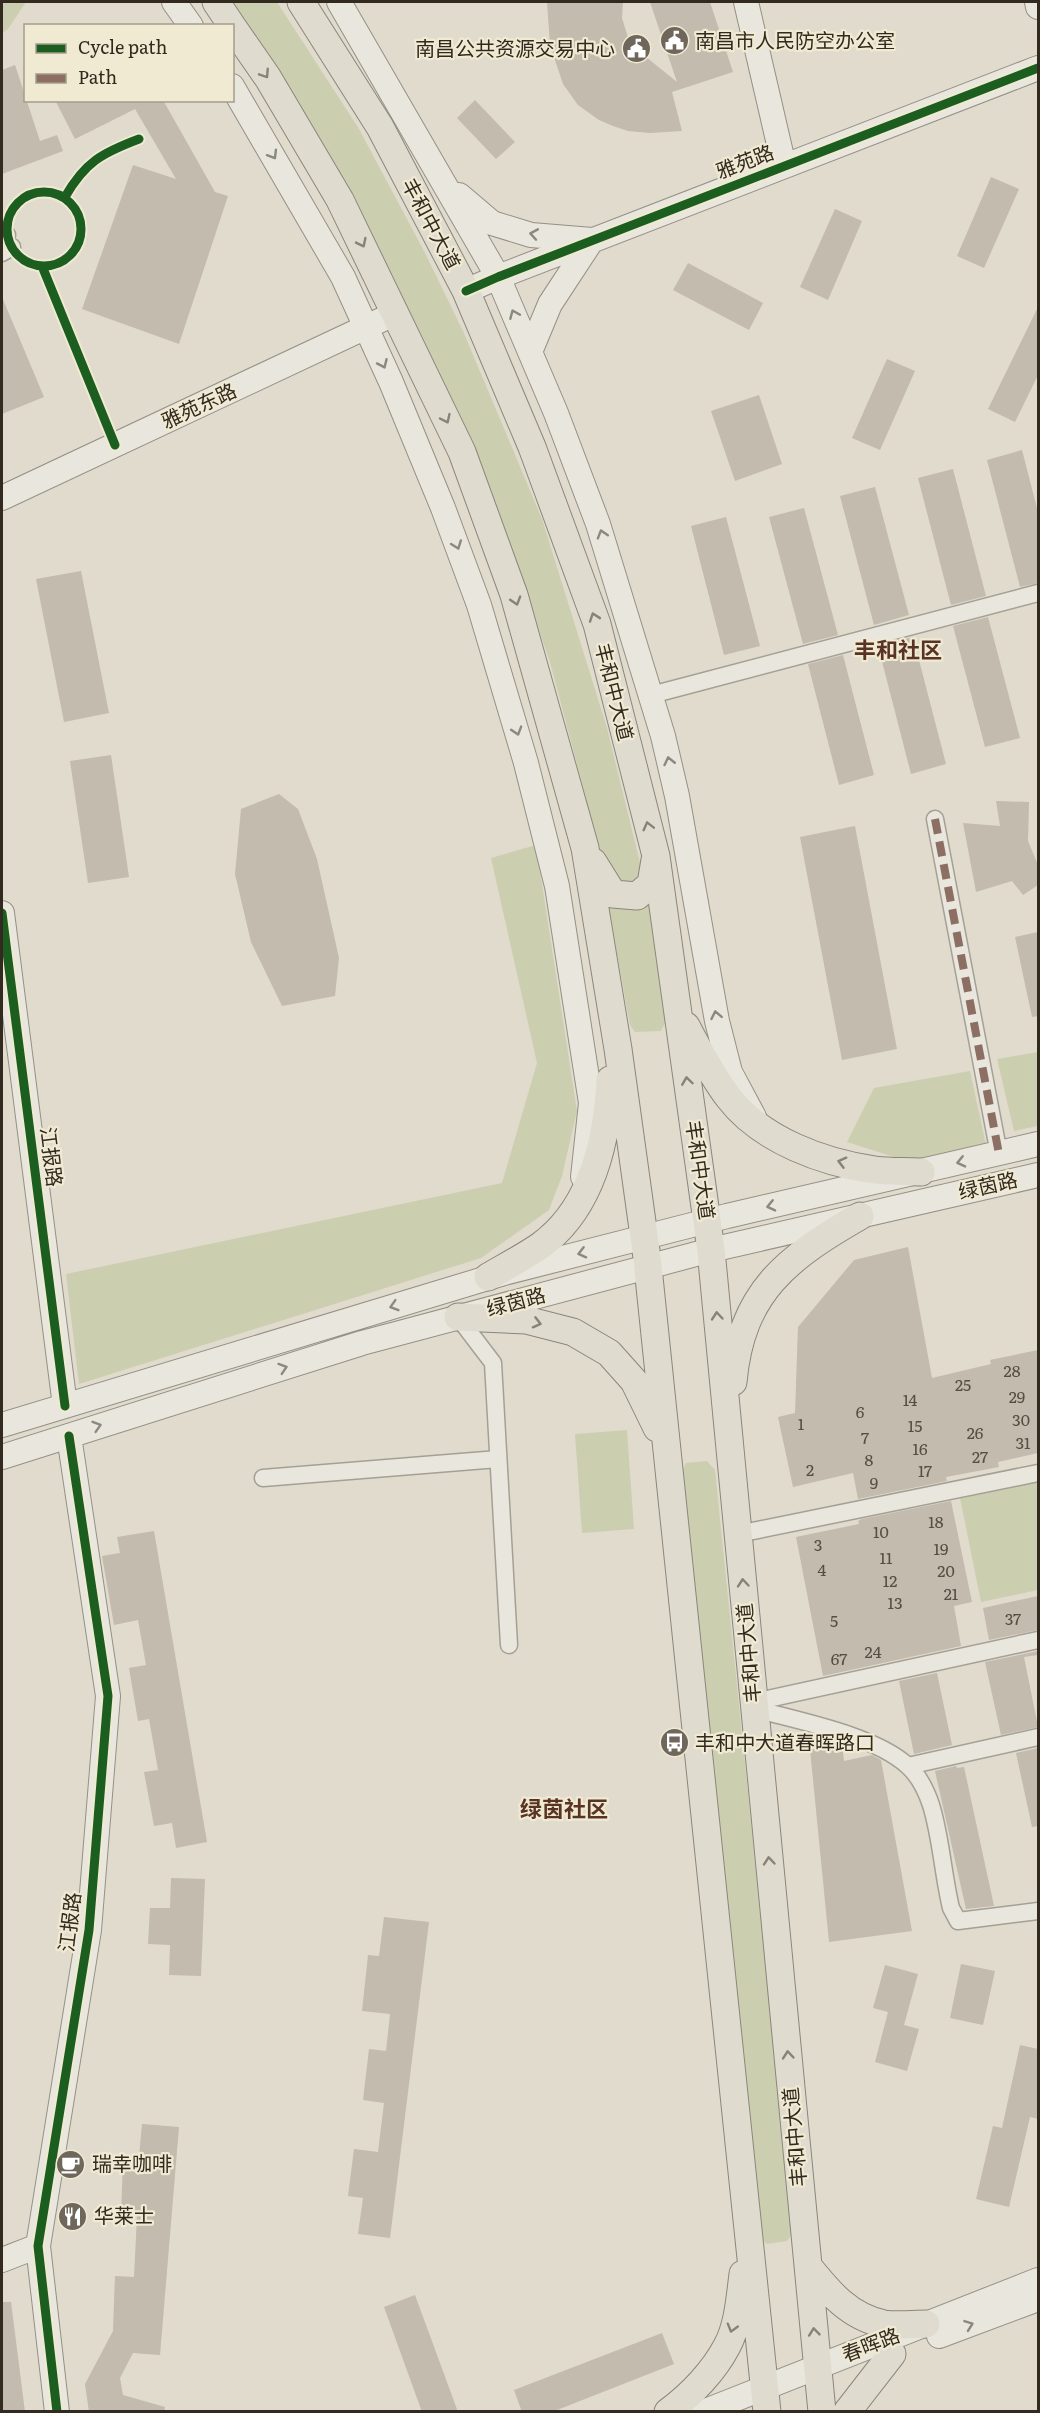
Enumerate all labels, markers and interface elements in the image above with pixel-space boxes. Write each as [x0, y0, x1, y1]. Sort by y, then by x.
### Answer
legend [24, 24, 234, 102]
place label: 南昌市人民防空办公室 [695, 24, 895, 54]
public building icon: 南昌市人民防空办公室 [658, 25, 690, 57]
place label: 南昌公共资源交易中心 [415, 32, 615, 62]
text: Cycle path [78, 33, 167, 60]
public building icon: 南昌公共资源交易中心 [620, 33, 652, 65]
text: Path [78, 63, 117, 90]
one-way arrow [258, 67, 269, 78]
street label: 雅苑路 [711, 135, 778, 185]
one-way arrow [266, 149, 278, 159]
street label: 丰和中大道 [396, 172, 469, 274]
one-way arrow [529, 229, 539, 241]
one-way arrow [355, 237, 366, 248]
one-way arrow [509, 309, 521, 320]
one-way arrow [376, 358, 388, 369]
street label: 雅苑东路 [156, 374, 241, 435]
one-way arrow [439, 413, 451, 424]
one-way arrow [597, 529, 609, 540]
one-way arrow [450, 539, 462, 550]
one-way arrow [509, 595, 521, 606]
one-way arrow [588, 612, 601, 623]
district label: 丰和社区 [854, 632, 942, 665]
street label: 丰和中大道 [589, 639, 643, 744]
one-way arrow [510, 725, 522, 735]
one-way arrow [663, 756, 676, 766]
one-way arrow [643, 821, 656, 831]
one-way arrow [710, 1010, 723, 1020]
one-way arrow [682, 1076, 694, 1085]
street label: 丰和中大道 [680, 1118, 724, 1221]
street label: 江报路 [34, 1125, 72, 1188]
one-way arrow [956, 1155, 966, 1168]
one-way arrow [837, 1157, 847, 1170]
street label: 绿茵路 [955, 1163, 1020, 1205]
one-way arrow [766, 1199, 776, 1212]
one-way arrow [577, 1246, 588, 1258]
street label: 绿茵路 [483, 1278, 548, 1322]
one-way arrow [389, 1299, 400, 1311]
one-way arrow [711, 1311, 724, 1320]
one-way arrow [532, 1315, 542, 1328]
house number: 28 [1004, 1358, 1021, 1382]
one-way arrow [277, 1362, 288, 1375]
house number: 25 [955, 1372, 971, 1396]
house number: 29 [1009, 1384, 1025, 1408]
house number: 14 [903, 1387, 918, 1411]
house number: 6 [856, 1399, 865, 1423]
house number: 30 [1012, 1407, 1030, 1431]
house number: 1 [798, 1411, 805, 1435]
house number: 15 [908, 1413, 922, 1437]
house number: 26 [967, 1420, 984, 1444]
one-way arrow [91, 1421, 102, 1434]
house number: 7 [861, 1425, 869, 1449]
house number: 31 [1015, 1430, 1031, 1454]
house number: 16 [912, 1436, 928, 1460]
house number: 27 [972, 1444, 988, 1468]
house number: 8 [865, 1447, 874, 1471]
house number: 2 [806, 1457, 814, 1481]
house number: 17 [918, 1458, 932, 1482]
house number: 9 [870, 1470, 878, 1494]
house number: 18 [928, 1509, 944, 1533]
house number: 10 [873, 1519, 889, 1543]
house number: 3 [814, 1532, 822, 1556]
house number: 19 [934, 1536, 948, 1560]
house number: 11 [879, 1545, 893, 1569]
house number: 4 [818, 1557, 827, 1581]
house number: 20 [937, 1558, 955, 1582]
house number: 12 [883, 1568, 897, 1592]
one-way arrow [737, 1578, 750, 1587]
house number: 21 [944, 1581, 959, 1605]
house number: 13 [887, 1590, 903, 1614]
street label: 丰和中大道 [728, 1602, 766, 1704]
house number: 37 [1005, 1606, 1021, 1630]
house number: 5 [830, 1608, 838, 1632]
house number: 24 [865, 1639, 882, 1663]
house number: 67 [831, 1646, 847, 1670]
place label: 丰和中大道春晖路口 [695, 1726, 875, 1756]
bus stop icon: 丰和中大道春晖路口 [658, 1727, 690, 1759]
district label: 绿茵社区 [520, 1791, 608, 1824]
one-way arrow [763, 1856, 776, 1865]
street label: 江报路 [49, 1890, 87, 1953]
one-way arrow [782, 2050, 795, 2059]
street label: 丰和中大道 [774, 2086, 812, 2188]
place label: 瑞幸咖啡 [92, 2147, 172, 2177]
cafe icon: 瑞幸咖啡 [55, 2148, 87, 2180]
place label: 华莱士 [94, 2199, 154, 2229]
restaurant icon: 华莱士 [57, 2200, 89, 2232]
street label: 春晖路 [837, 2318, 904, 2368]
one-way arrow [963, 2320, 974, 2332]
one-way arrow [727, 2322, 739, 2333]
one-way arrow [808, 2328, 821, 2337]

